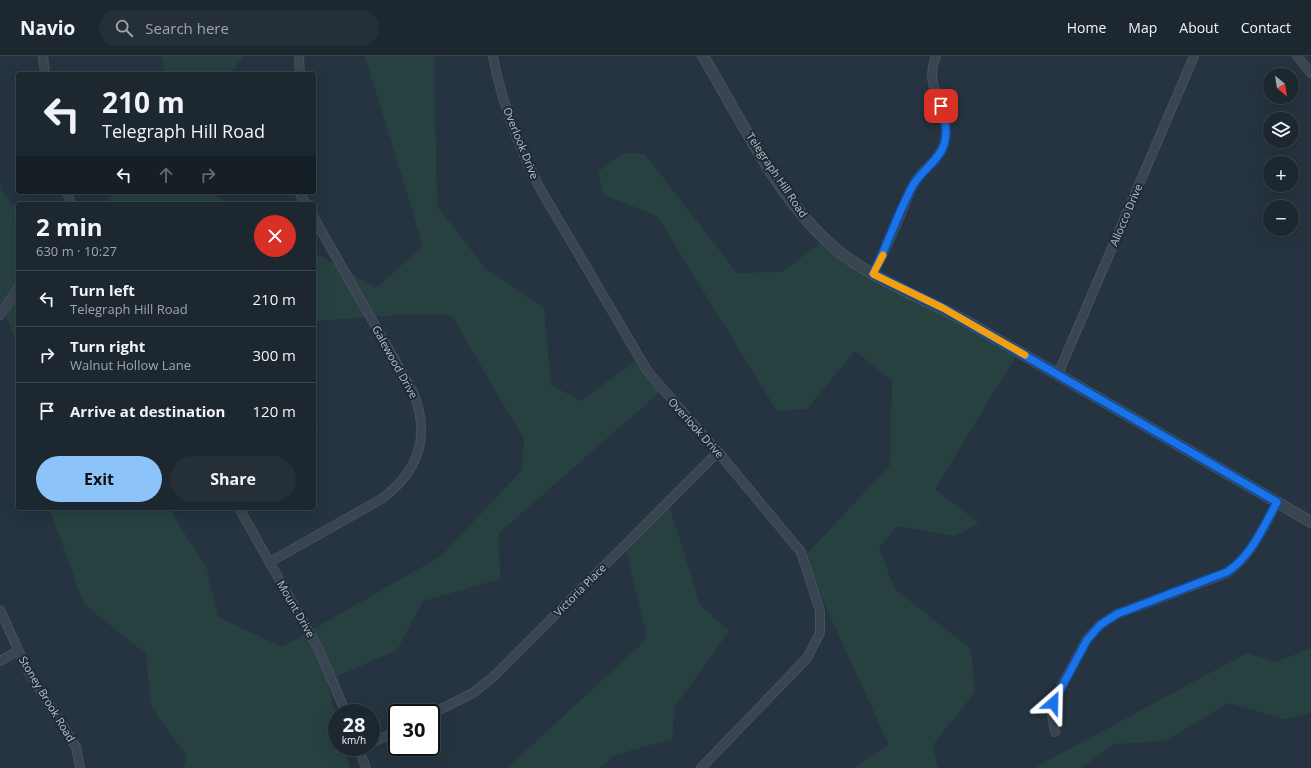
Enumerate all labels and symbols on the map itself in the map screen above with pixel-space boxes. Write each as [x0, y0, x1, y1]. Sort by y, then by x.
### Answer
north arrow [1263, 68, 1299, 104]
pin [924, 89, 958, 123]
street label: Overlook Drive [500, 105, 543, 181]
street label: Telegraph Hill Road [743, 129, 811, 220]
street label: Allocco Drive [1106, 181, 1145, 248]
street label: Galewood Drive [369, 323, 422, 401]
street label: Overlook Drive [665, 394, 727, 461]
street label: Victoria Place [550, 560, 609, 619]
street label: Mount Drive [274, 577, 319, 640]
street label: Stoney Brook Road [16, 653, 79, 744]
position arrow [1032, 682, 1074, 724]
speed limit sign: 30 [388, 704, 440, 756]

